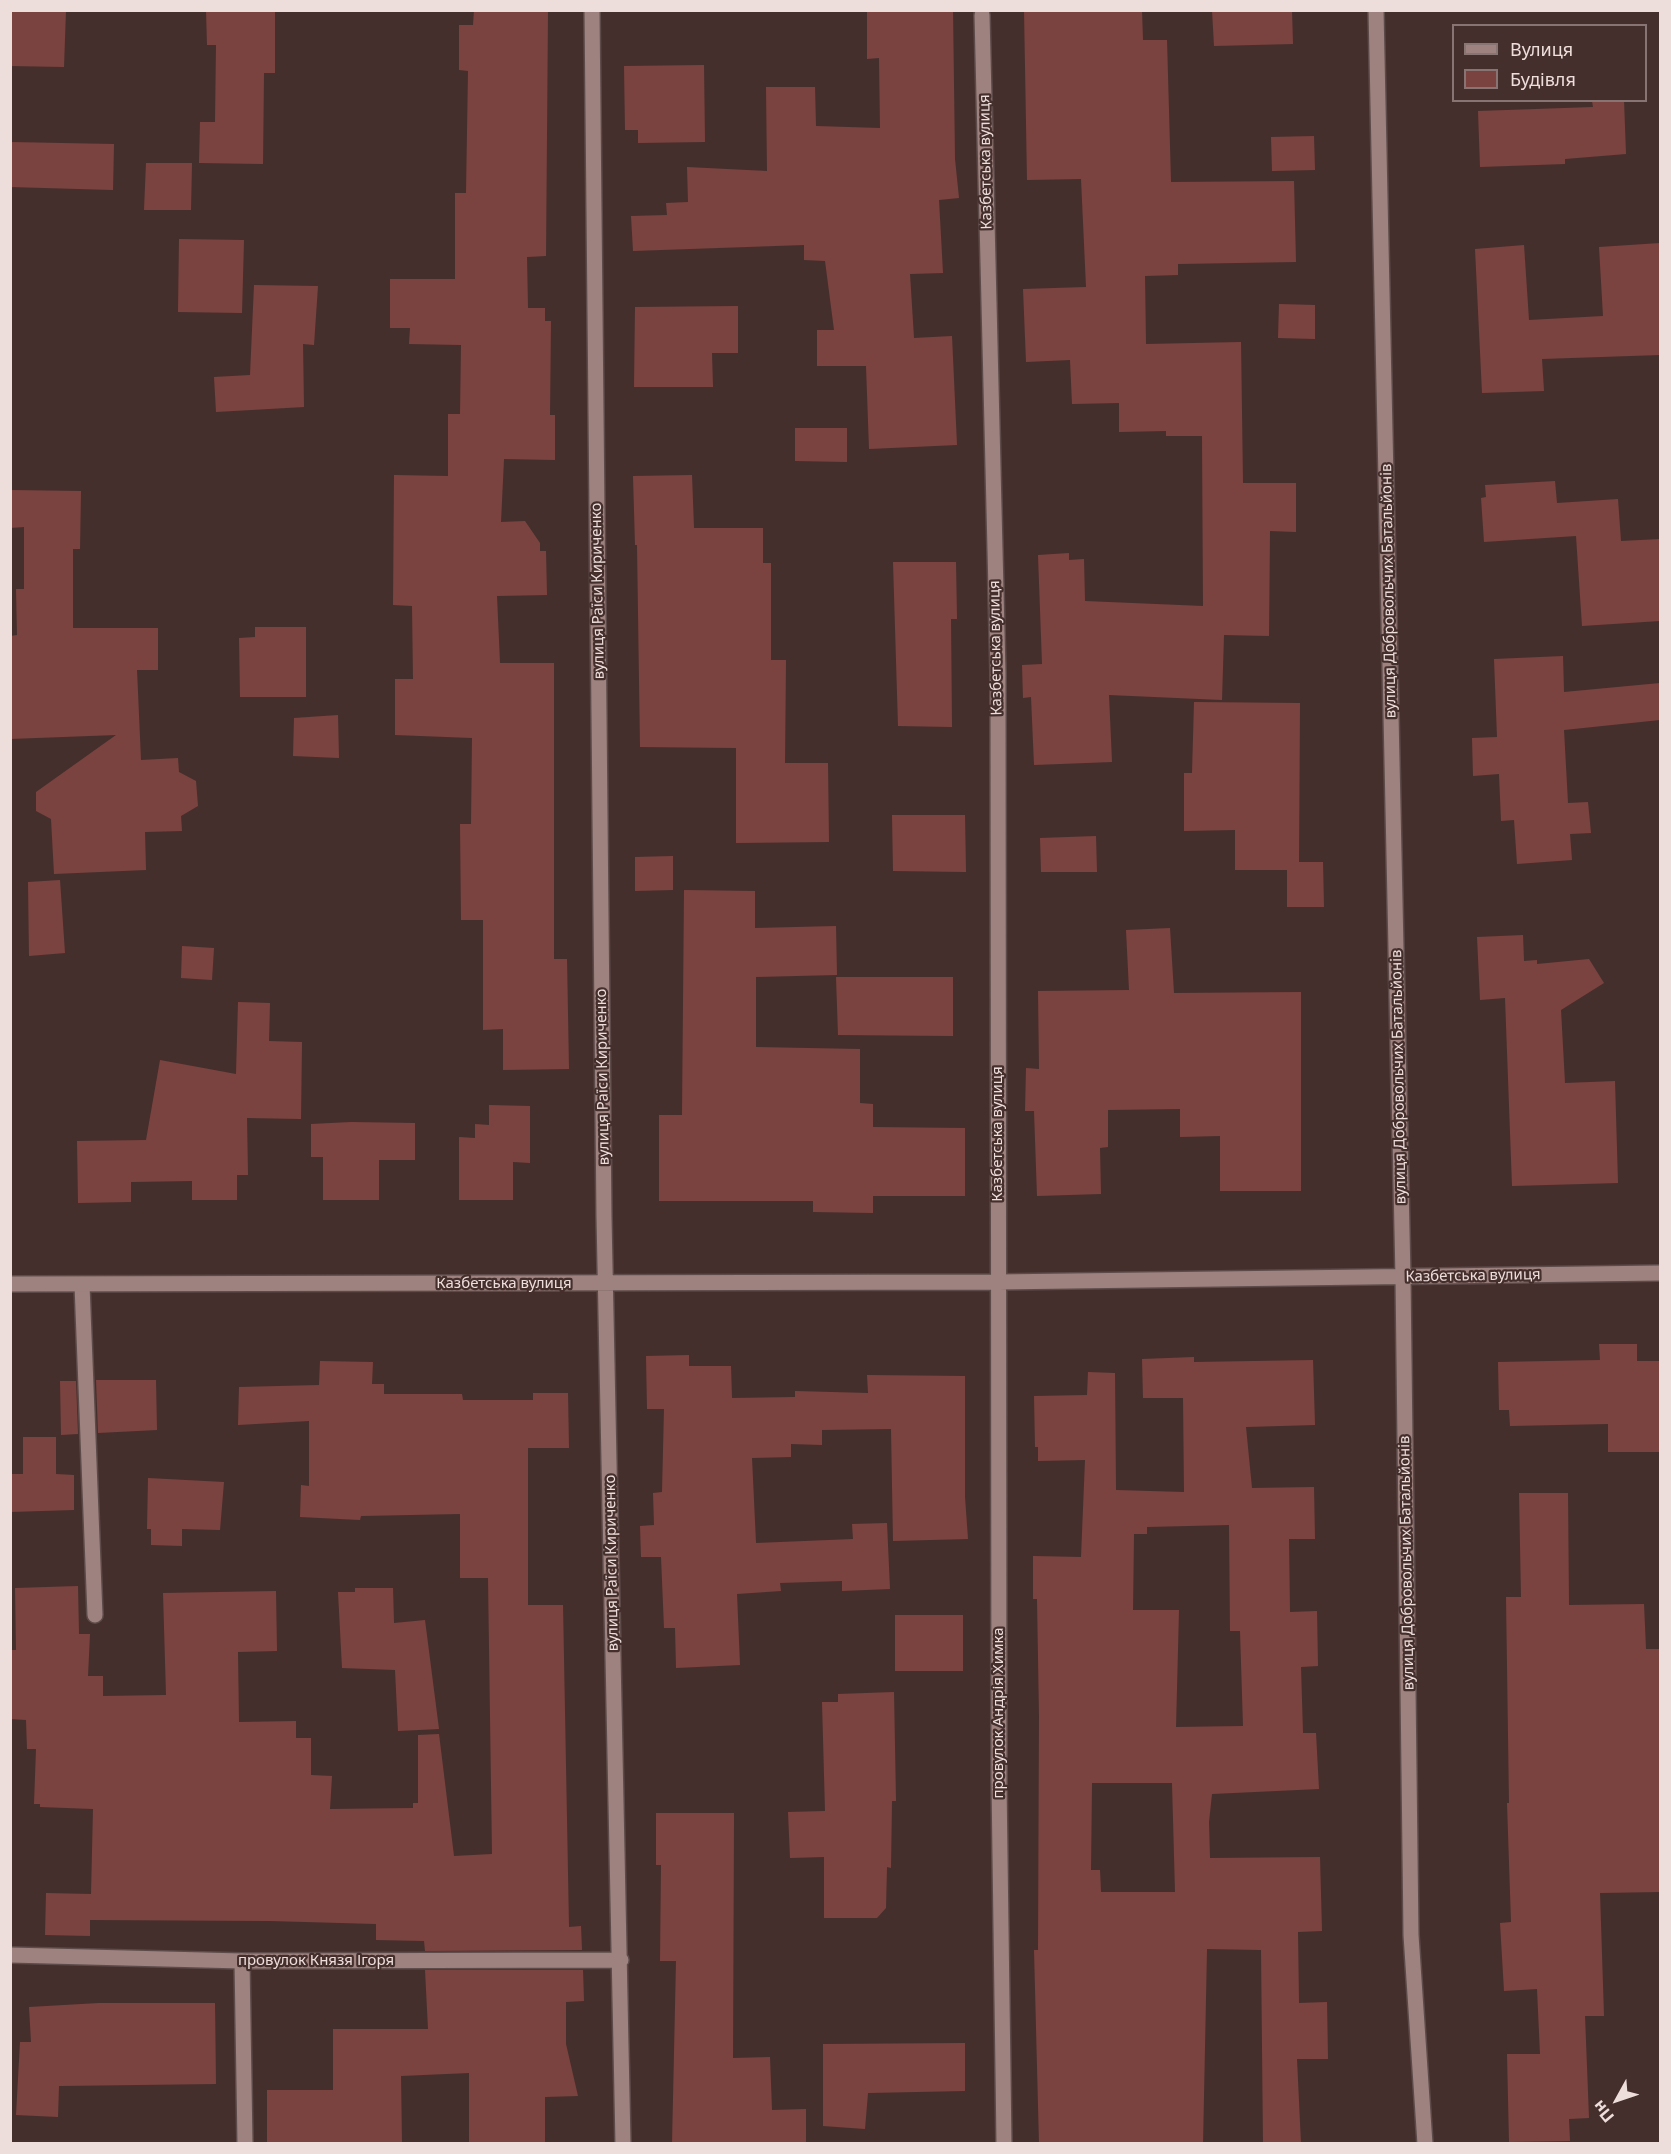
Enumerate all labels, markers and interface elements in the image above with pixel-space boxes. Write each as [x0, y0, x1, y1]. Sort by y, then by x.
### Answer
legend [1452, 24, 1647, 102]
text: Вулиця [1510, 37, 1573, 61]
text: Будівля [1510, 67, 1576, 91]
street label: Казбетська вулиця [976, 94, 996, 230]
street label: вулиця Добровольчих Батальйонів [1378, 463, 1400, 719]
street label: вулиця Раїси Кириченко [587, 503, 609, 679]
street label: Казбетська вулиця [986, 580, 1006, 716]
street label: вулиця Добровольчих Батальйонів [1388, 949, 1410, 1205]
street label: вулиця Раїси Кириченко [592, 989, 614, 1165]
street label: Казбетська вулиця [989, 1066, 1007, 1202]
street label: Казбетська вулиця [1405, 1266, 1541, 1286]
street label: Казбетська вулиця [436, 1275, 572, 1293]
street label: вулиця Добровольчих Батальйонів [1396, 1435, 1418, 1691]
street label: вулиця Раїси Кириченко [601, 1475, 623, 1651]
street label: провулок Андрія Химка [990, 1628, 1008, 1798]
street label: провулок Князя Ігоря [238, 1952, 394, 1970]
north arrow [1587, 2070, 1647, 2130]
text: Пн [1587, 2096, 1619, 2127]

